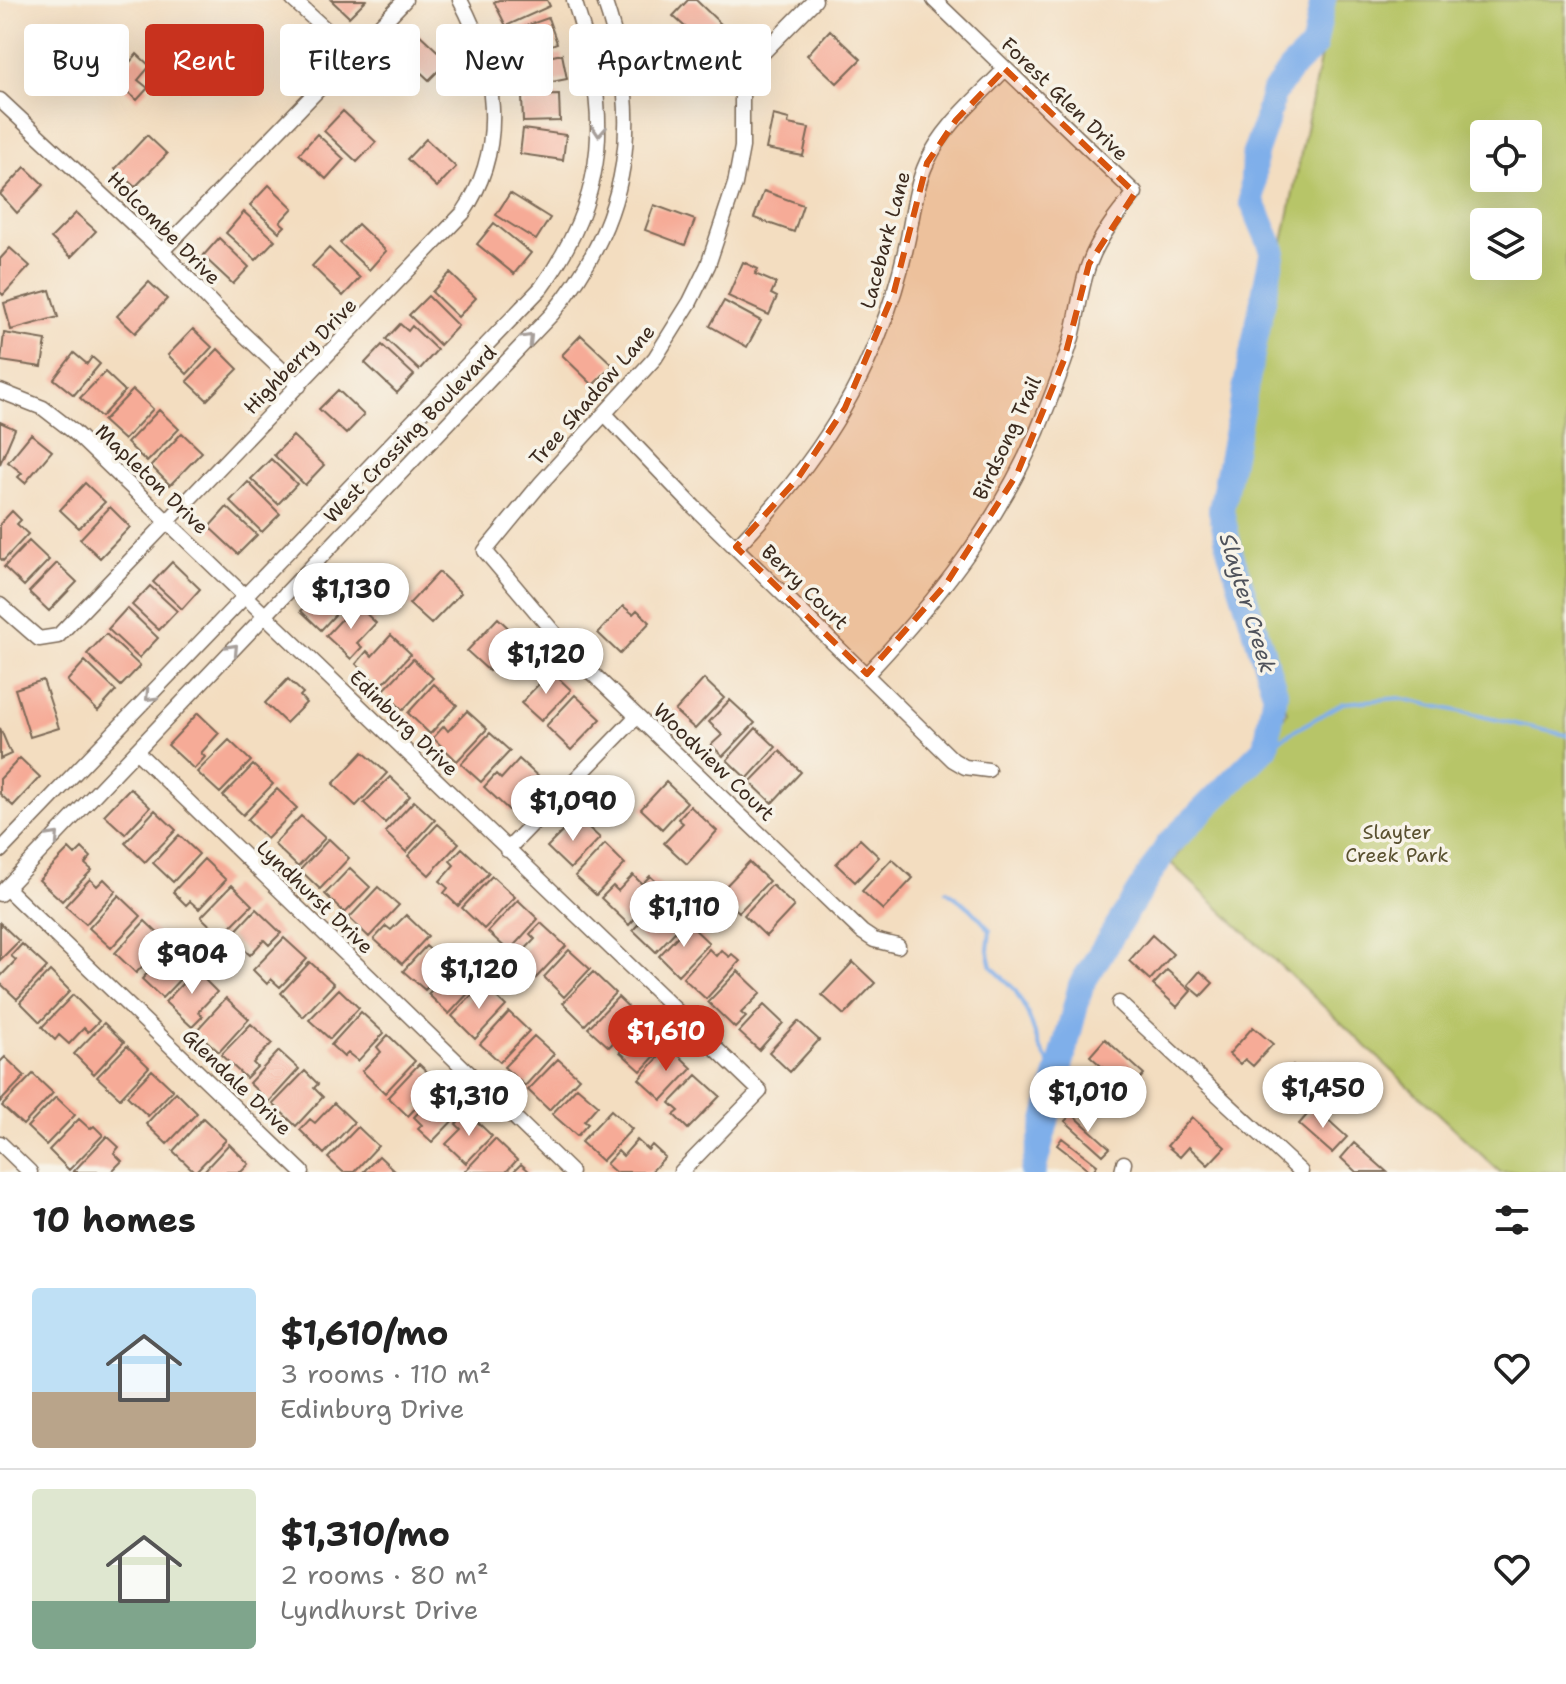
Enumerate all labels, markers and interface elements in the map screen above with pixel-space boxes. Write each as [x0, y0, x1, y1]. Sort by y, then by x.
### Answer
chip: Buy [24, 24, 129, 96]
chip: Rent [145, 24, 264, 96]
chip: Filters [280, 24, 420, 96]
chip: New [436, 24, 553, 96]
chip: Apartment [569, 24, 771, 96]
street label: Forest Glen Drive [996, 32, 1134, 166]
map controls [1470, 120, 1542, 280]
button: locate [1470, 120, 1542, 192]
one-way arrow [590, 125, 607, 138]
street label: Holcombe Drive [102, 166, 226, 290]
street label: Lacebark Lane [854, 168, 916, 312]
button: layers [1470, 208, 1542, 280]
street label: Highberry Drive [238, 292, 362, 420]
street label: Tree Shadow Lane [523, 319, 661, 471]
one-way arrow [519, 334, 534, 348]
street label: West Crossing Boulevard [318, 339, 502, 529]
street label: Birdsong Trail [967, 372, 1047, 504]
street label: Mapleton Drive [90, 418, 214, 540]
water label: Slayter Creek [1212, 530, 1283, 677]
street label: Berry Court [756, 539, 854, 635]
pin: $1,130 [286, 563, 416, 631]
text: $1,130 [311, 571, 391, 606]
pin: $1,120 [481, 628, 611, 696]
text: $1,120 [506, 636, 586, 671]
one-way arrow [223, 644, 238, 658]
street label: Edinburg Drive [344, 664, 464, 782]
one-way arrow [145, 687, 159, 701]
street label: Woodview Court [648, 697, 780, 827]
pin: $1,090 [508, 775, 638, 843]
text: $1,090 [529, 783, 617, 818]
park label: Slayter Creek Park [1345, 819, 1449, 868]
one-way arrow [44, 832, 58, 847]
street label: Lyndhurst Drive [251, 835, 379, 959]
pin: $1,110 [619, 881, 749, 949]
text: $1,110 [648, 889, 720, 924]
pin: $904 [145, 928, 239, 996]
text: $904 [156, 936, 228, 971]
pin: $1,120 [414, 943, 544, 1011]
text: $1,120 [439, 951, 519, 986]
pin: $1,610 [601, 1005, 731, 1073]
text: $1,610 [626, 1013, 706, 1048]
street label: Glendale Drive [177, 1023, 297, 1141]
pin: $1,450 [1258, 1062, 1388, 1130]
pin: $1,010 [1023, 1066, 1153, 1134]
pin: $1,310 [404, 1070, 534, 1138]
text: $1,450 [1280, 1070, 1366, 1105]
text: $1,010 [1048, 1074, 1128, 1109]
text: $1,310 [429, 1078, 509, 1113]
text: 10 homes [32, 1197, 196, 1243]
icon: filters [1490, 1198, 1534, 1242]
text: $1,610/mo [280, 1310, 449, 1356]
icon: home [96, 1320, 192, 1416]
icon: heart [1490, 1346, 1534, 1390]
text: 3 rooms · 110 m² [280, 1356, 491, 1391]
text: Edinburg Drive [280, 1391, 465, 1426]
text: $1,310/mo [280, 1511, 450, 1557]
icon: home [96, 1521, 192, 1617]
icon: heart [1490, 1547, 1534, 1591]
text: 2 rooms · 80 m² [280, 1557, 489, 1592]
text: Lyndhurst Drive [280, 1592, 478, 1627]

